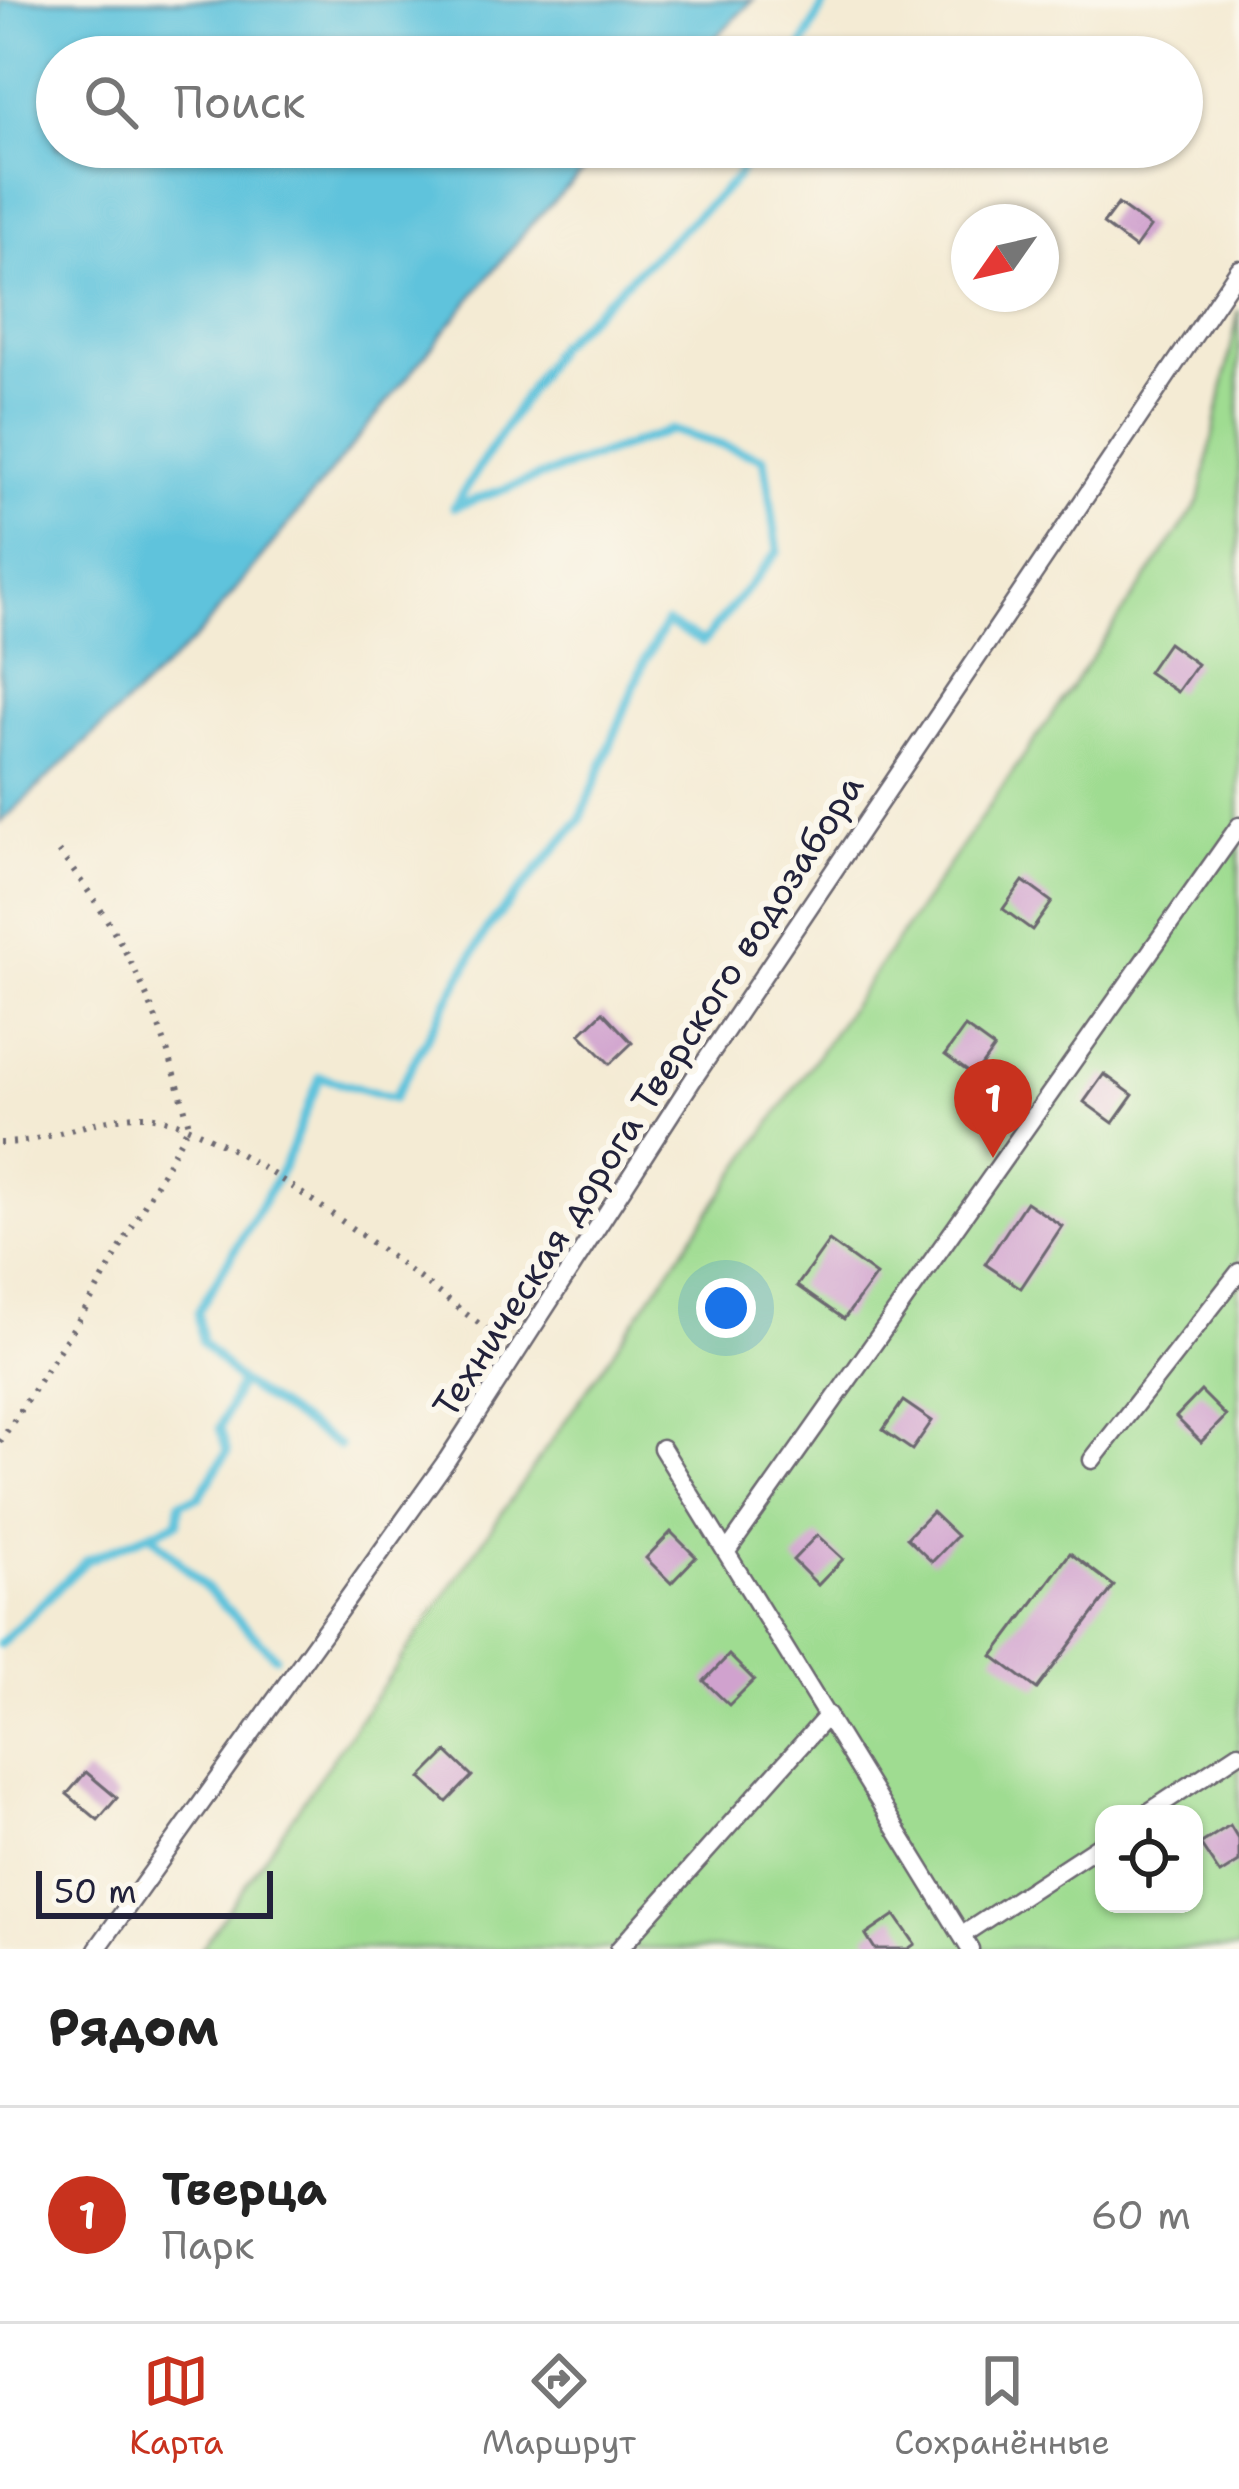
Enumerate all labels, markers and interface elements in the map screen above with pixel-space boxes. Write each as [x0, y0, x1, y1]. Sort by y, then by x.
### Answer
search box [36, 36, 1203, 168]
icon: search [78, 69, 144, 135]
text: Поиск [174, 72, 305, 132]
north arrow [951, 204, 1059, 312]
street label: Техническая дорога Тверского водозабора [421, 765, 875, 1427]
pin: 1 [954, 1059, 1032, 1158]
your location [696, 1278, 756, 1338]
map controls [1095, 1805, 1203, 1913]
button: locate [1095, 1805, 1203, 1913]
scale bar [36, 1865, 273, 1918]
text: 50 m [54, 1869, 137, 1914]
text: Рядом [48, 1993, 219, 2061]
text: Тверца [162, 2159, 327, 2219]
text: 1 [78, 2189, 96, 2241]
text: 60 m [1091, 2189, 1191, 2241]
text: Парк [162, 2219, 255, 2271]
tab: Карта [129, 2348, 224, 2465]
tab: Маршрут [482, 2348, 636, 2465]
tab: Сохранённые [894, 2348, 1110, 2465]

